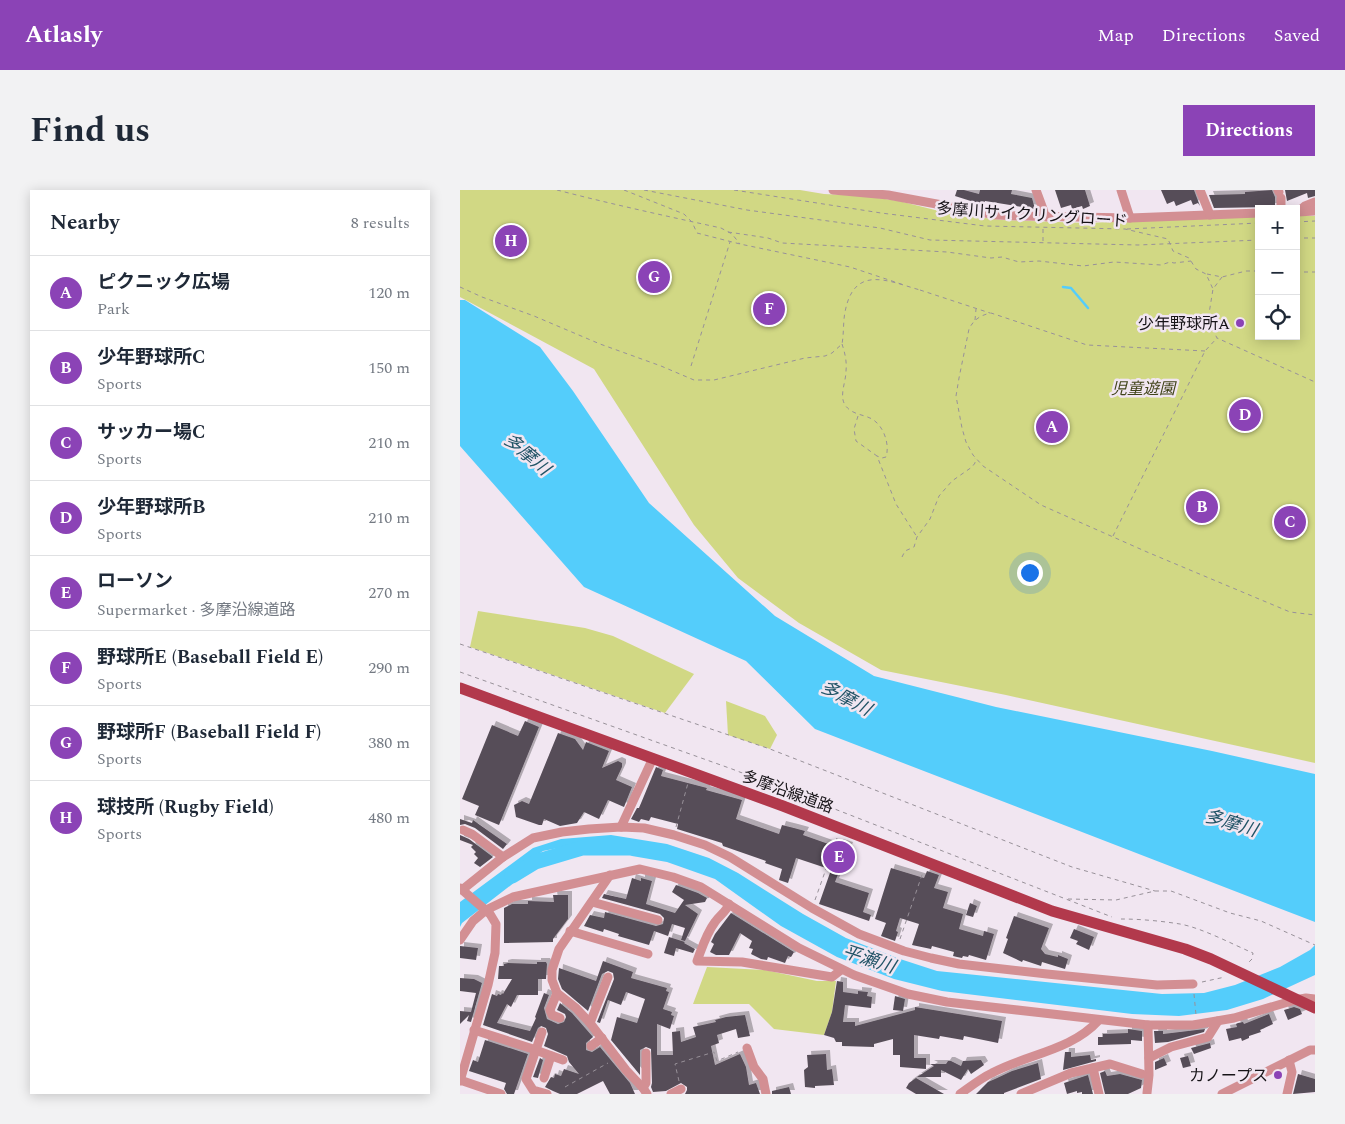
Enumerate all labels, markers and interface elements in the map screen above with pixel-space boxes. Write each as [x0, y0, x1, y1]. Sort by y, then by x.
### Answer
text: Atlasly [25, 17, 102, 53]
text: Map [1098, 22, 1134, 49]
text: Directions [1162, 22, 1246, 49]
text: Saved [1274, 22, 1320, 49]
text: Find us [30, 104, 150, 157]
button: Directions [1183, 105, 1315, 156]
street label: 多摩川サイクリングロード [935, 196, 1128, 234]
map controls [1255, 205, 1300, 340]
button: + [1255, 205, 1300, 250]
text: Nearby [50, 207, 120, 239]
text: 8 results [351, 211, 410, 235]
pin: H [495, 222, 527, 260]
button: − [1255, 250, 1300, 295]
pin: G [638, 258, 670, 296]
text: ピクニック広場 [97, 268, 230, 297]
text: A [60, 281, 72, 305]
text: 120 m [368, 281, 410, 305]
pin: F [753, 290, 785, 328]
button: locate [1255, 295, 1300, 340]
text: Park [97, 297, 130, 321]
place label: 少年野球所A [1138, 312, 1230, 336]
marker: 少年野球所A [1234, 317, 1246, 329]
text: 少年野球所C [97, 343, 206, 372]
text: B [60, 356, 72, 380]
text: 150 m [368, 356, 410, 380]
text: Sports [97, 372, 142, 396]
park label: 児童遊園 [1111, 377, 1177, 401]
pin: D [1229, 396, 1261, 434]
pin: A [1036, 408, 1068, 446]
text: サッカー場C [97, 418, 206, 447]
water label: 多摩川 [497, 427, 558, 483]
text: C [60, 431, 72, 455]
text: 210 m [368, 431, 410, 455]
text: Sports [97, 447, 142, 471]
pin: B [1186, 488, 1218, 526]
text: 少年野球所B [97, 493, 205, 522]
pin: C [1274, 503, 1306, 541]
text: D [60, 506, 72, 530]
text: 210 m [368, 506, 410, 530]
text: Sports [97, 522, 142, 546]
your location [1017, 560, 1043, 586]
text: ローソン [97, 567, 173, 596]
text: E [61, 581, 71, 605]
text: 270 m [368, 581, 410, 605]
text: Supermarket · 多摩沿線道路 [97, 598, 296, 622]
text: 野球所E (Baseball Field E) [97, 643, 323, 672]
text: F [61, 656, 71, 680]
text: 290 m [368, 656, 410, 680]
text: Sports [97, 672, 142, 696]
water label: 多摩川 [816, 674, 878, 724]
text: 野球所F (Baseball Field F) [97, 718, 321, 747]
text: G [60, 731, 72, 755]
text: 380 m [368, 731, 410, 755]
text: Sports [97, 747, 142, 771]
street label: 多摩沿線道路 [738, 764, 837, 820]
text: 球技所 (Rugby Field) [97, 793, 274, 822]
water label: 多摩川 [1201, 803, 1263, 845]
text: H [59, 806, 73, 830]
text: 480 m [368, 806, 410, 830]
text: Sports [97, 822, 142, 846]
pin: E [823, 838, 855, 876]
water label: 平瀬川 [839, 938, 901, 981]
place label: カノープス [1189, 1064, 1268, 1088]
marker: カノープス [1272, 1069, 1284, 1081]

